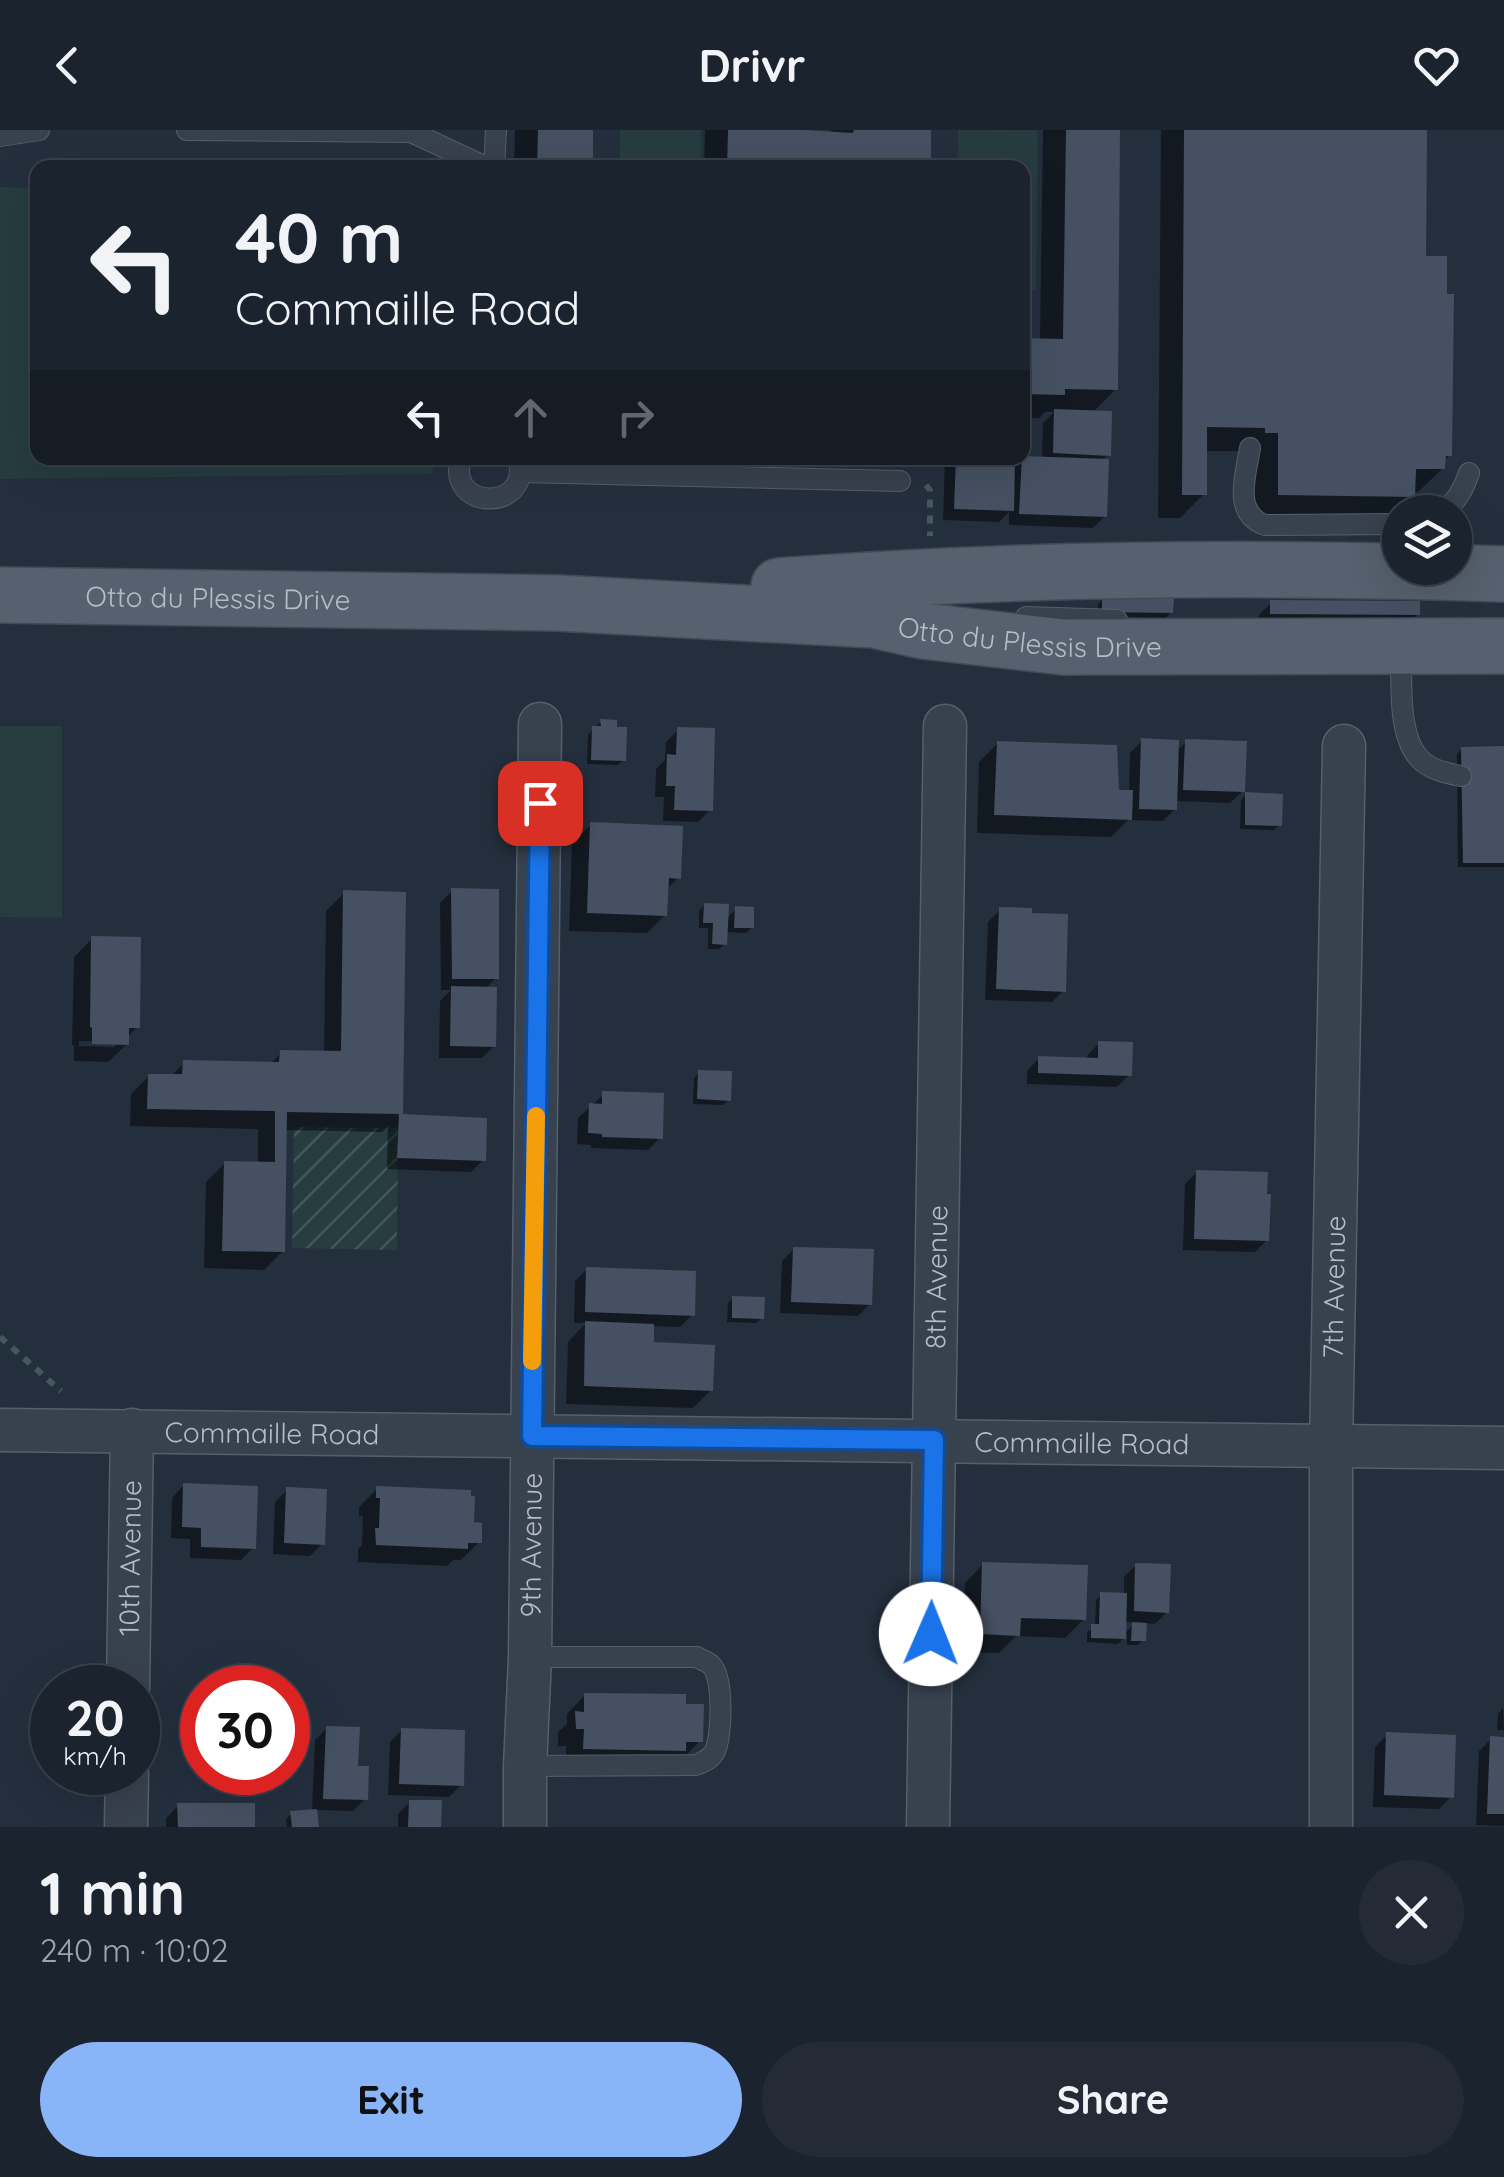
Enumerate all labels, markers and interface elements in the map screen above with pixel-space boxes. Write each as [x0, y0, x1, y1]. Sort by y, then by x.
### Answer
text: Drivr [698, 37, 806, 93]
icon: back [40, 38, 95, 93]
icon: heart [1409, 38, 1464, 93]
text: 40 m [235, 193, 403, 281]
icon: left [70, 200, 200, 330]
text: Commaille Road [235, 280, 580, 336]
icon: left [398, 390, 453, 445]
icon: ahead [503, 390, 558, 445]
icon: right [608, 390, 663, 445]
map controls [1382, 495, 1472, 585]
button: layers [1382, 495, 1472, 585]
street label: Otto du Plessis Drive [85, 578, 351, 617]
street label: Otto du Plessis Drive [895, 608, 1162, 664]
pin [498, 761, 583, 846]
icon: arrive [513, 776, 568, 831]
street label: 8th Avenue [917, 1205, 955, 1349]
street label: 7th Avenue [1315, 1215, 1352, 1359]
street label: Commaille Road [164, 1414, 380, 1452]
street label: Commaille Road [974, 1424, 1190, 1461]
street label: 9th Avenue [512, 1473, 549, 1618]
street label: 10th Avenue [111, 1480, 148, 1636]
position arrow [879, 1582, 983, 1686]
speed limit sign: 30 [180, 1665, 310, 1795]
text: 20 [65, 1686, 125, 1749]
text: km/h [63, 1740, 127, 1771]
text: 1 min [40, 1855, 185, 1930]
button: close [1359, 1860, 1464, 1965]
text: 240 m · 10:02 [40, 1930, 228, 1970]
button: Exit [40, 2042, 742, 2157]
button: Share [762, 2042, 1464, 2157]

